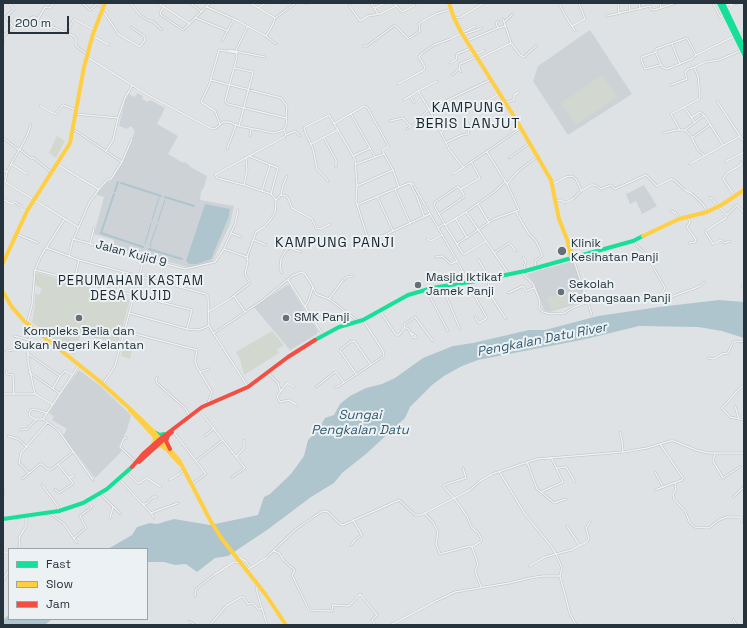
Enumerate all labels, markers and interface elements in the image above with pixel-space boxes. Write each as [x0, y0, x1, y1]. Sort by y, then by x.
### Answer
scale bar [10, 8, 71, 34]
text: 200 m [15, 15, 51, 31]
district label: KAMPUNG BERIS LANJUT [415, 100, 521, 132]
district label: KAMPUNG PANJI [275, 235, 395, 251]
place label: Klinik Kesihatan Panji [571, 237, 658, 265]
street label: Jalan Kujid 9 [94, 238, 168, 270]
marker: Klinik Kesihatan Panji [556, 245, 568, 257]
place label: Masjid Iktikaf Jamek Panji [426, 271, 502, 299]
district label: PERUMAHAN KASTAM DESA KUJID [58, 273, 204, 304]
place label: Sekolah Kebangsaan Panji [569, 278, 671, 306]
marker: Masjid Iktikaf Jamek Panji [413, 280, 423, 290]
marker: Sekolah Kebangsaan Panji [556, 287, 566, 297]
place label: SMK Panji [294, 311, 349, 325]
marker: Kompleks Belia dan Sukan Negeri Kelantan [74, 313, 84, 323]
marker: SMK Panji [281, 313, 291, 323]
water label: Pengkalan Datu River [476, 320, 608, 360]
place label: Kompleks Belia dan Sukan Negeri Kelantan [14, 325, 144, 353]
water label: Sungai Pengkalan Datu [311, 407, 409, 438]
legend [8, 548, 148, 620]
text: Fast [46, 556, 71, 572]
text: Slow [46, 576, 73, 592]
text: Jam [46, 596, 70, 612]

